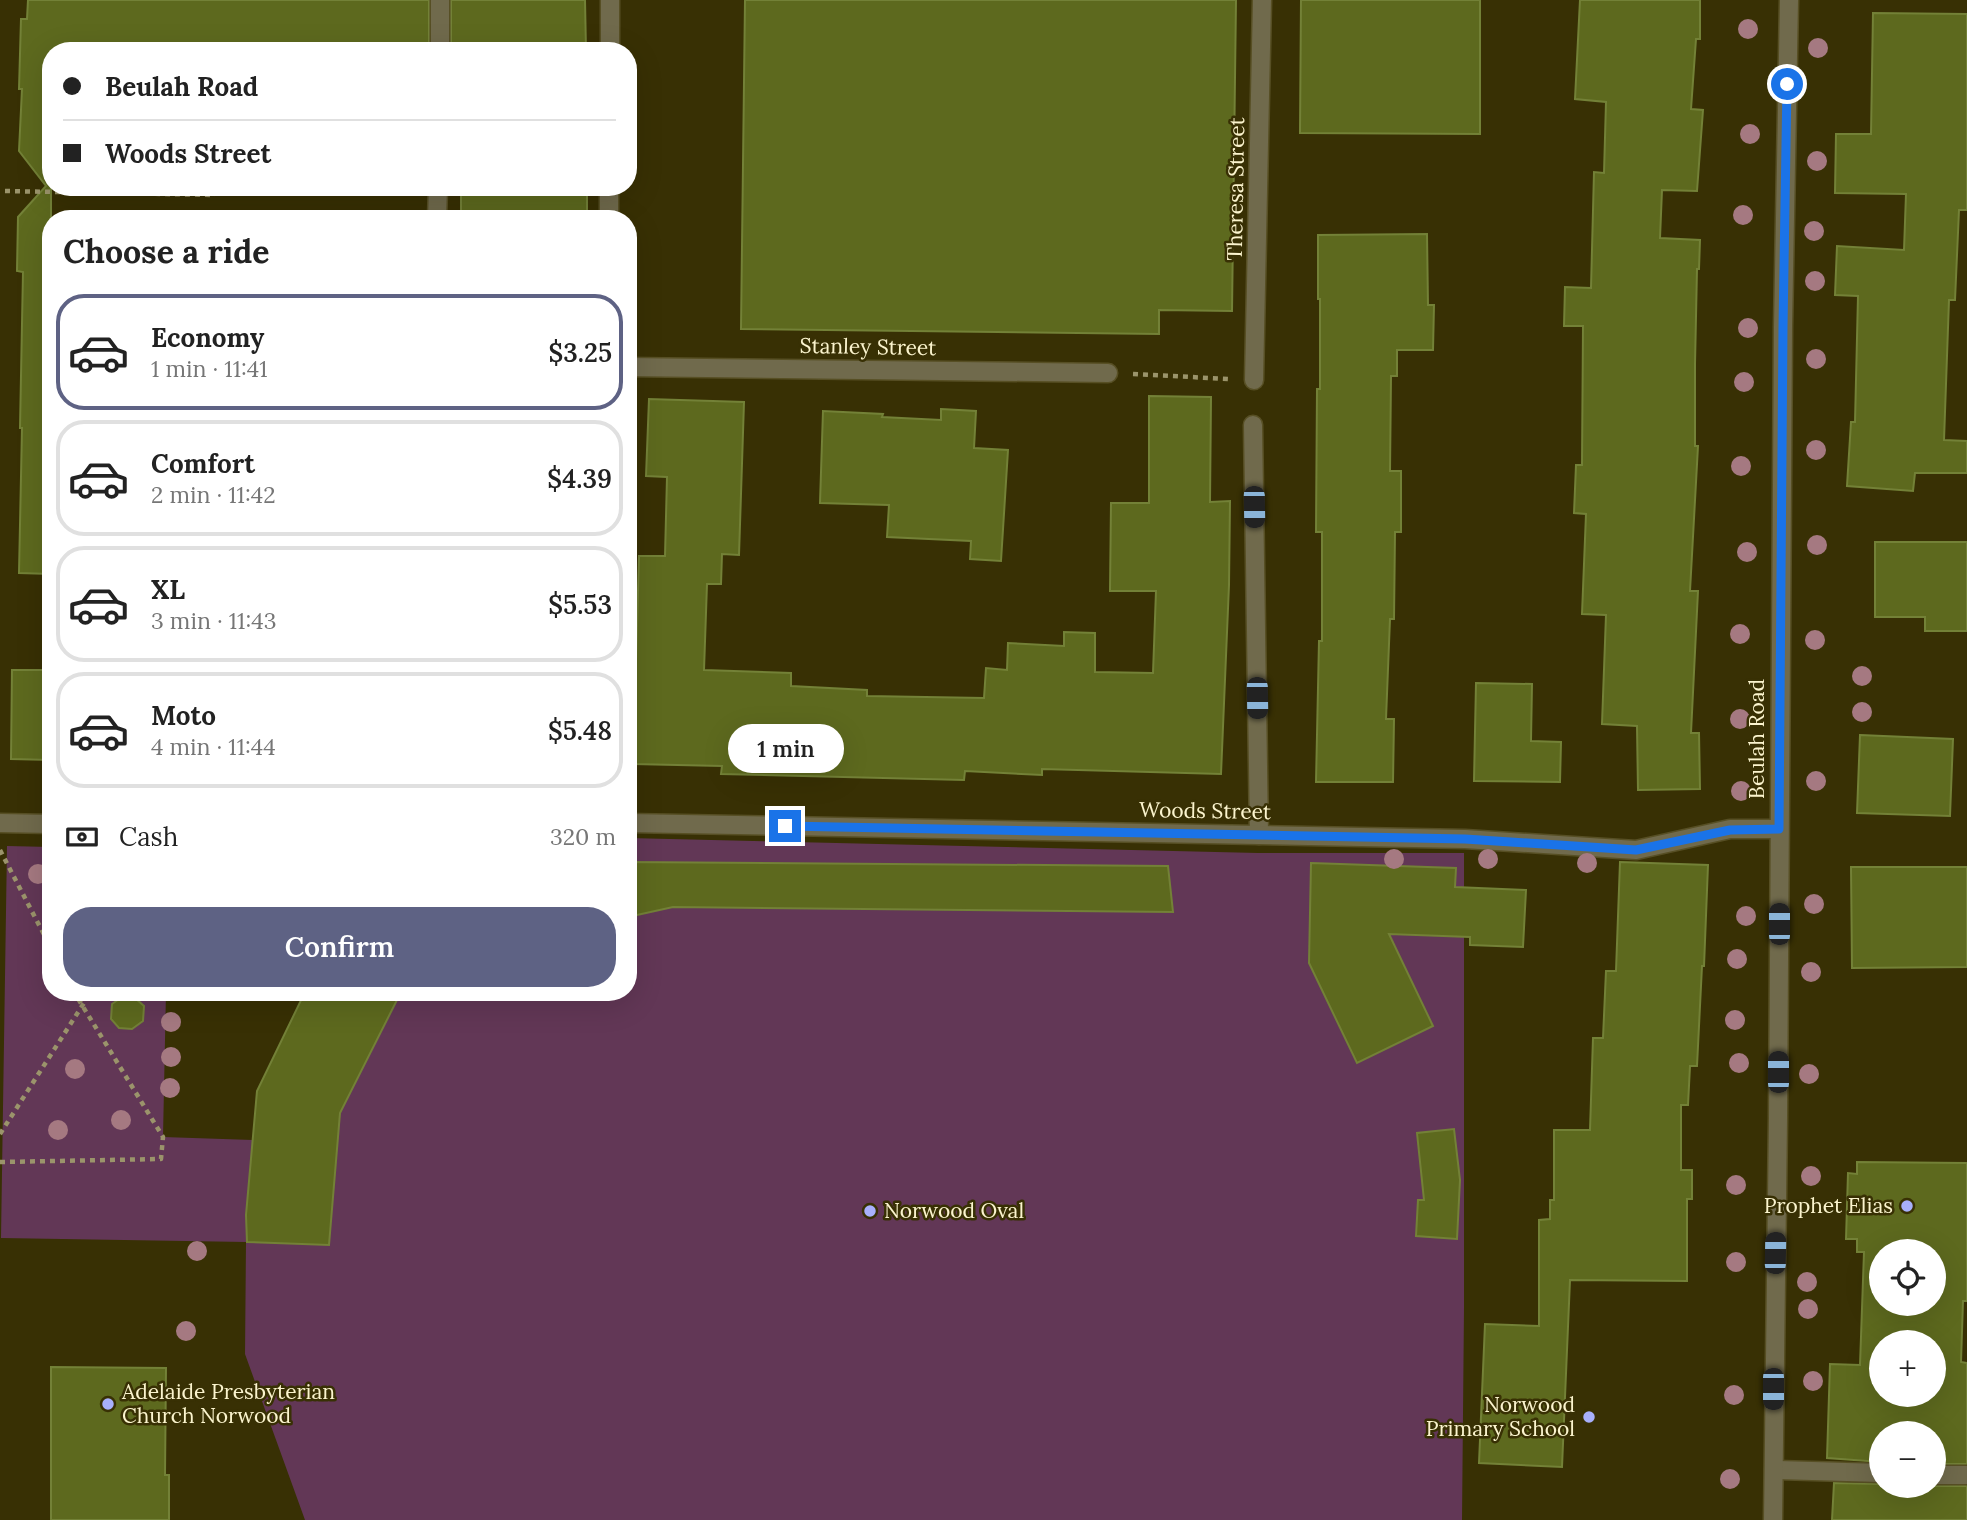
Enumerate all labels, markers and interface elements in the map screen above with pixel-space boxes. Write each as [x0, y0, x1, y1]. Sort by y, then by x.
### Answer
route start [1771, 68, 1803, 100]
text: Beulah Road [105, 70, 258, 103]
street label: Theresa Street [1221, 116, 1250, 261]
text: Woods Street [105, 137, 271, 170]
text: Choose a ride [63, 231, 270, 272]
icon: car [67, 321, 130, 384]
text: Economy [151, 321, 264, 354]
street label: Stanley Street [799, 332, 937, 361]
text: $3.25 [549, 336, 612, 369]
text: 1 min · 11:41 [151, 354, 268, 383]
icon: car [67, 447, 130, 510]
text: Comfort [151, 447, 255, 480]
text: $4.39 [547, 462, 612, 495]
text: 2 min · 11:42 [151, 480, 276, 509]
car [1244, 486, 1265, 528]
icon: car [67, 573, 130, 636]
text: XL [151, 573, 185, 606]
text: $5.53 [548, 588, 612, 621]
text: 3 min · 11:43 [151, 606, 276, 635]
car [1247, 677, 1268, 719]
street label: Beulah Road [1743, 679, 1770, 799]
icon: car [67, 699, 130, 762]
text: Moto [151, 699, 216, 732]
text: $5.48 [548, 714, 612, 747]
callout: 1 min [727, 724, 843, 774]
text: 4 min · 11:44 [151, 732, 276, 761]
text: 1 min [757, 734, 815, 763]
street label: Woods Street [1139, 796, 1272, 825]
route end [769, 810, 801, 842]
icon: cash [63, 818, 101, 856]
text: Cash [119, 820, 178, 853]
text: 320 m [550, 822, 616, 851]
car [1769, 903, 1790, 945]
button: Confirm [63, 907, 616, 987]
car [1768, 1051, 1789, 1093]
place label: Prophet Elias [1764, 1192, 1893, 1219]
place label: Norwood Oval [884, 1197, 1024, 1224]
marker: Prophet Elias [1899, 1198, 1915, 1214]
marker: Norwood Oval [862, 1203, 878, 1219]
car [1765, 1232, 1786, 1274]
map controls [1869, 1239, 1946, 1498]
button: locate [1869, 1239, 1946, 1316]
button: + [1869, 1330, 1946, 1407]
car [1763, 1368, 1784, 1410]
place label: Adelaide Presbyterian Church Norwood [121, 1378, 335, 1429]
place label: Norwood Primary School [1426, 1391, 1575, 1442]
marker: Adelaide Presbyterian Church Norwood [100, 1396, 116, 1412]
marker: Norwood Primary School [1581, 1409, 1597, 1425]
button: − [1869, 1421, 1946, 1498]

